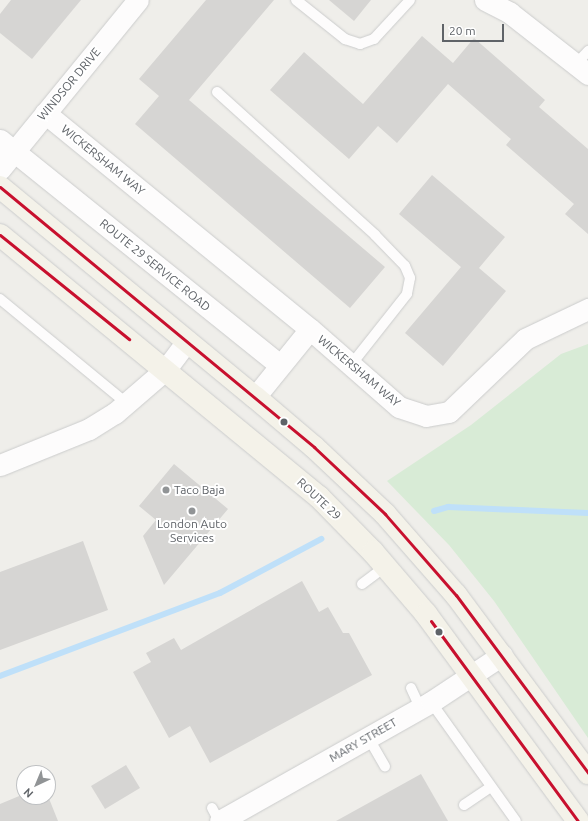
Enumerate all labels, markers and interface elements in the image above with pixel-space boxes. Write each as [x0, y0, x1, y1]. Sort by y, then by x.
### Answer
scale bar [444, 16, 506, 42]
text: 20 m [449, 24, 476, 37]
street label: WINDSOR DRIVE [34, 45, 104, 123]
street label: WICKERSHAM WAY [58, 122, 148, 198]
street label: ROUTE 29 SERVICE ROAD [97, 216, 213, 314]
street label: WICKERSHAM WAY [315, 332, 403, 410]
unlabelled marker [279, 417, 289, 427]
street label: ROUTE 29 [294, 475, 344, 523]
place label: Taco Baja [174, 483, 225, 497]
marker: Taco Baja [161, 485, 171, 495]
marker: London Auto Services [187, 506, 197, 516]
place label: London Auto Services [157, 517, 227, 545]
unlabelled marker [434, 627, 444, 637]
street label: MARY STREET [327, 715, 399, 765]
north arrow [16, 765, 56, 805]
text: N [21, 786, 35, 800]

